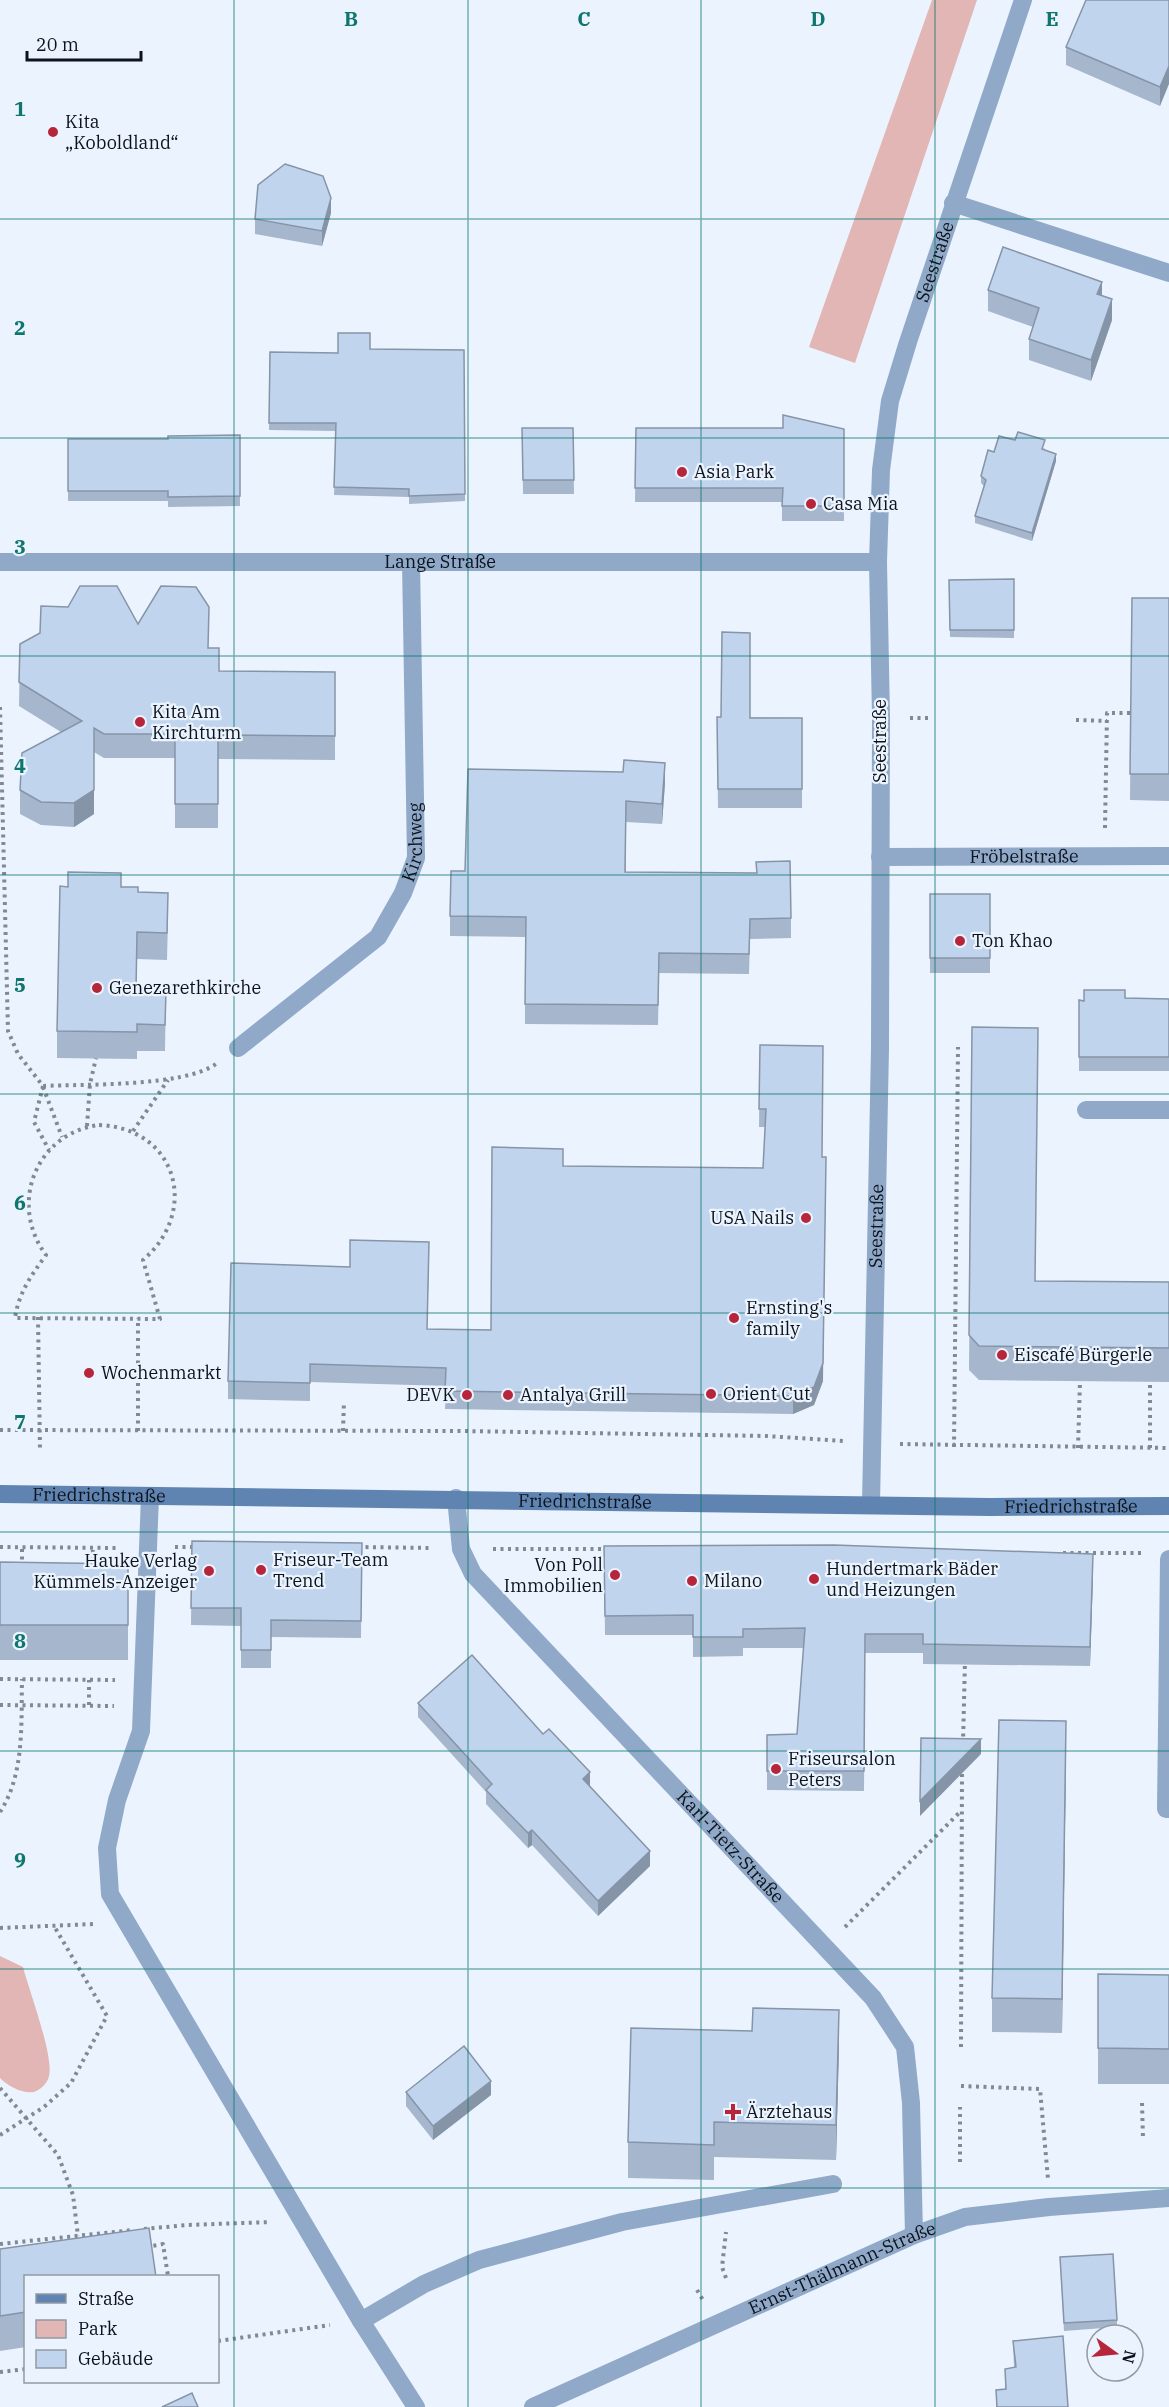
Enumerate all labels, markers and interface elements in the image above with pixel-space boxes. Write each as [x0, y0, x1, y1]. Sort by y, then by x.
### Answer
text: B [344, 5, 358, 32]
text: C [577, 5, 591, 32]
text: D [810, 5, 826, 32]
text: E [1045, 5, 1059, 32]
scale bar [27, 24, 141, 62]
text: 20 m [36, 33, 79, 56]
text: 1 [14, 95, 26, 122]
place label: Kita „Koboldland“ [65, 110, 178, 154]
marker: Kita „Koboldland“ [46, 125, 60, 139]
street label: Seestraße [910, 218, 959, 305]
text: 2 [14, 314, 26, 341]
place label: Asia Park [694, 460, 775, 483]
marker: Asia Park [675, 465, 689, 479]
place label: Casa Mia [823, 492, 898, 515]
marker: Casa Mia [804, 497, 818, 511]
text: 3 [14, 533, 26, 560]
street label: Lange Straße [384, 550, 496, 573]
street label: Seestraße [868, 699, 891, 783]
place label: Kita Am Kirchturm [152, 700, 242, 744]
marker: Kita Am Kirchturm [133, 715, 147, 729]
text: 4 [14, 752, 26, 779]
street label: Kirchweg [396, 802, 427, 885]
street label: Fröbelstraße [969, 844, 1079, 868]
place label: Ton Khao [972, 929, 1053, 952]
marker: Ton Khao [953, 934, 967, 948]
text: 5 [14, 971, 26, 998]
place label: Genezarethkirche [109, 976, 261, 999]
marker: Genezarethkirche [90, 981, 104, 995]
street label: Seestraße [864, 1184, 888, 1268]
text: 6 [14, 1189, 26, 1216]
place label: USA Nails [710, 1206, 794, 1229]
marker: USA Nails [799, 1211, 813, 1225]
place label: Ernsting's family [746, 1296, 832, 1340]
marker: Ernsting's family [727, 1311, 741, 1325]
place label: Eiscafé Bürgerle [1014, 1343, 1152, 1366]
marker: Eiscafé Bürgerle [995, 1348, 1009, 1362]
place label: Wochenmarkt [101, 1361, 221, 1384]
marker: Wochenmarkt [82, 1366, 96, 1380]
place label: Orient Cut [723, 1382, 810, 1405]
place label: DEVK [406, 1383, 455, 1406]
place label: Antalya Grill [520, 1383, 626, 1406]
marker: Orient Cut [704, 1387, 718, 1401]
marker: DEVK [460, 1388, 474, 1402]
marker: Antalya Grill [501, 1388, 515, 1402]
text: 7 [14, 1408, 26, 1435]
street label: Friedrichstraße [32, 1482, 166, 1507]
street label: Friedrichstraße [518, 1489, 652, 1514]
street label: Friedrichstraße [1004, 1494, 1138, 1518]
place label: Friseur-Team Trend [273, 1548, 389, 1592]
place label: Hauke Verlag Kümmels-Anzeiger [34, 1549, 197, 1593]
place label: Von Poll Immobilien [504, 1553, 603, 1597]
place label: Hundertmark Bäder und Heizungen [826, 1557, 998, 1601]
marker: Friseur-Team Trend [254, 1563, 268, 1577]
marker: Hauke Verlag Kümmels-Anzeiger [202, 1564, 216, 1578]
marker: Von Poll Immobilien [608, 1568, 622, 1582]
place label: Milano [704, 1569, 762, 1592]
marker: Hundertmark Bäder und Heizungen [807, 1572, 821, 1586]
marker: Milano [685, 1574, 699, 1588]
text: 8 [14, 1627, 26, 1654]
place label: Friseursalon Peters [788, 1747, 896, 1791]
marker: Friseursalon Peters [769, 1762, 783, 1776]
street label: Karl-Tietz-Straße [672, 1785, 789, 1908]
text: 9 [14, 1846, 26, 1873]
place label: Ärztehaus [746, 2100, 832, 2123]
marker: Ärztehaus [724, 2103, 742, 2121]
street label: Ernst-Thälmann-Straße [745, 2216, 939, 2319]
legend [24, 2275, 219, 2383]
text: Straße [78, 2287, 134, 2310]
text: Park [78, 2317, 118, 2340]
north arrow [1085, 2323, 1145, 2383]
text: Gebäude [78, 2347, 153, 2370]
text: N [1118, 2348, 1141, 2366]

